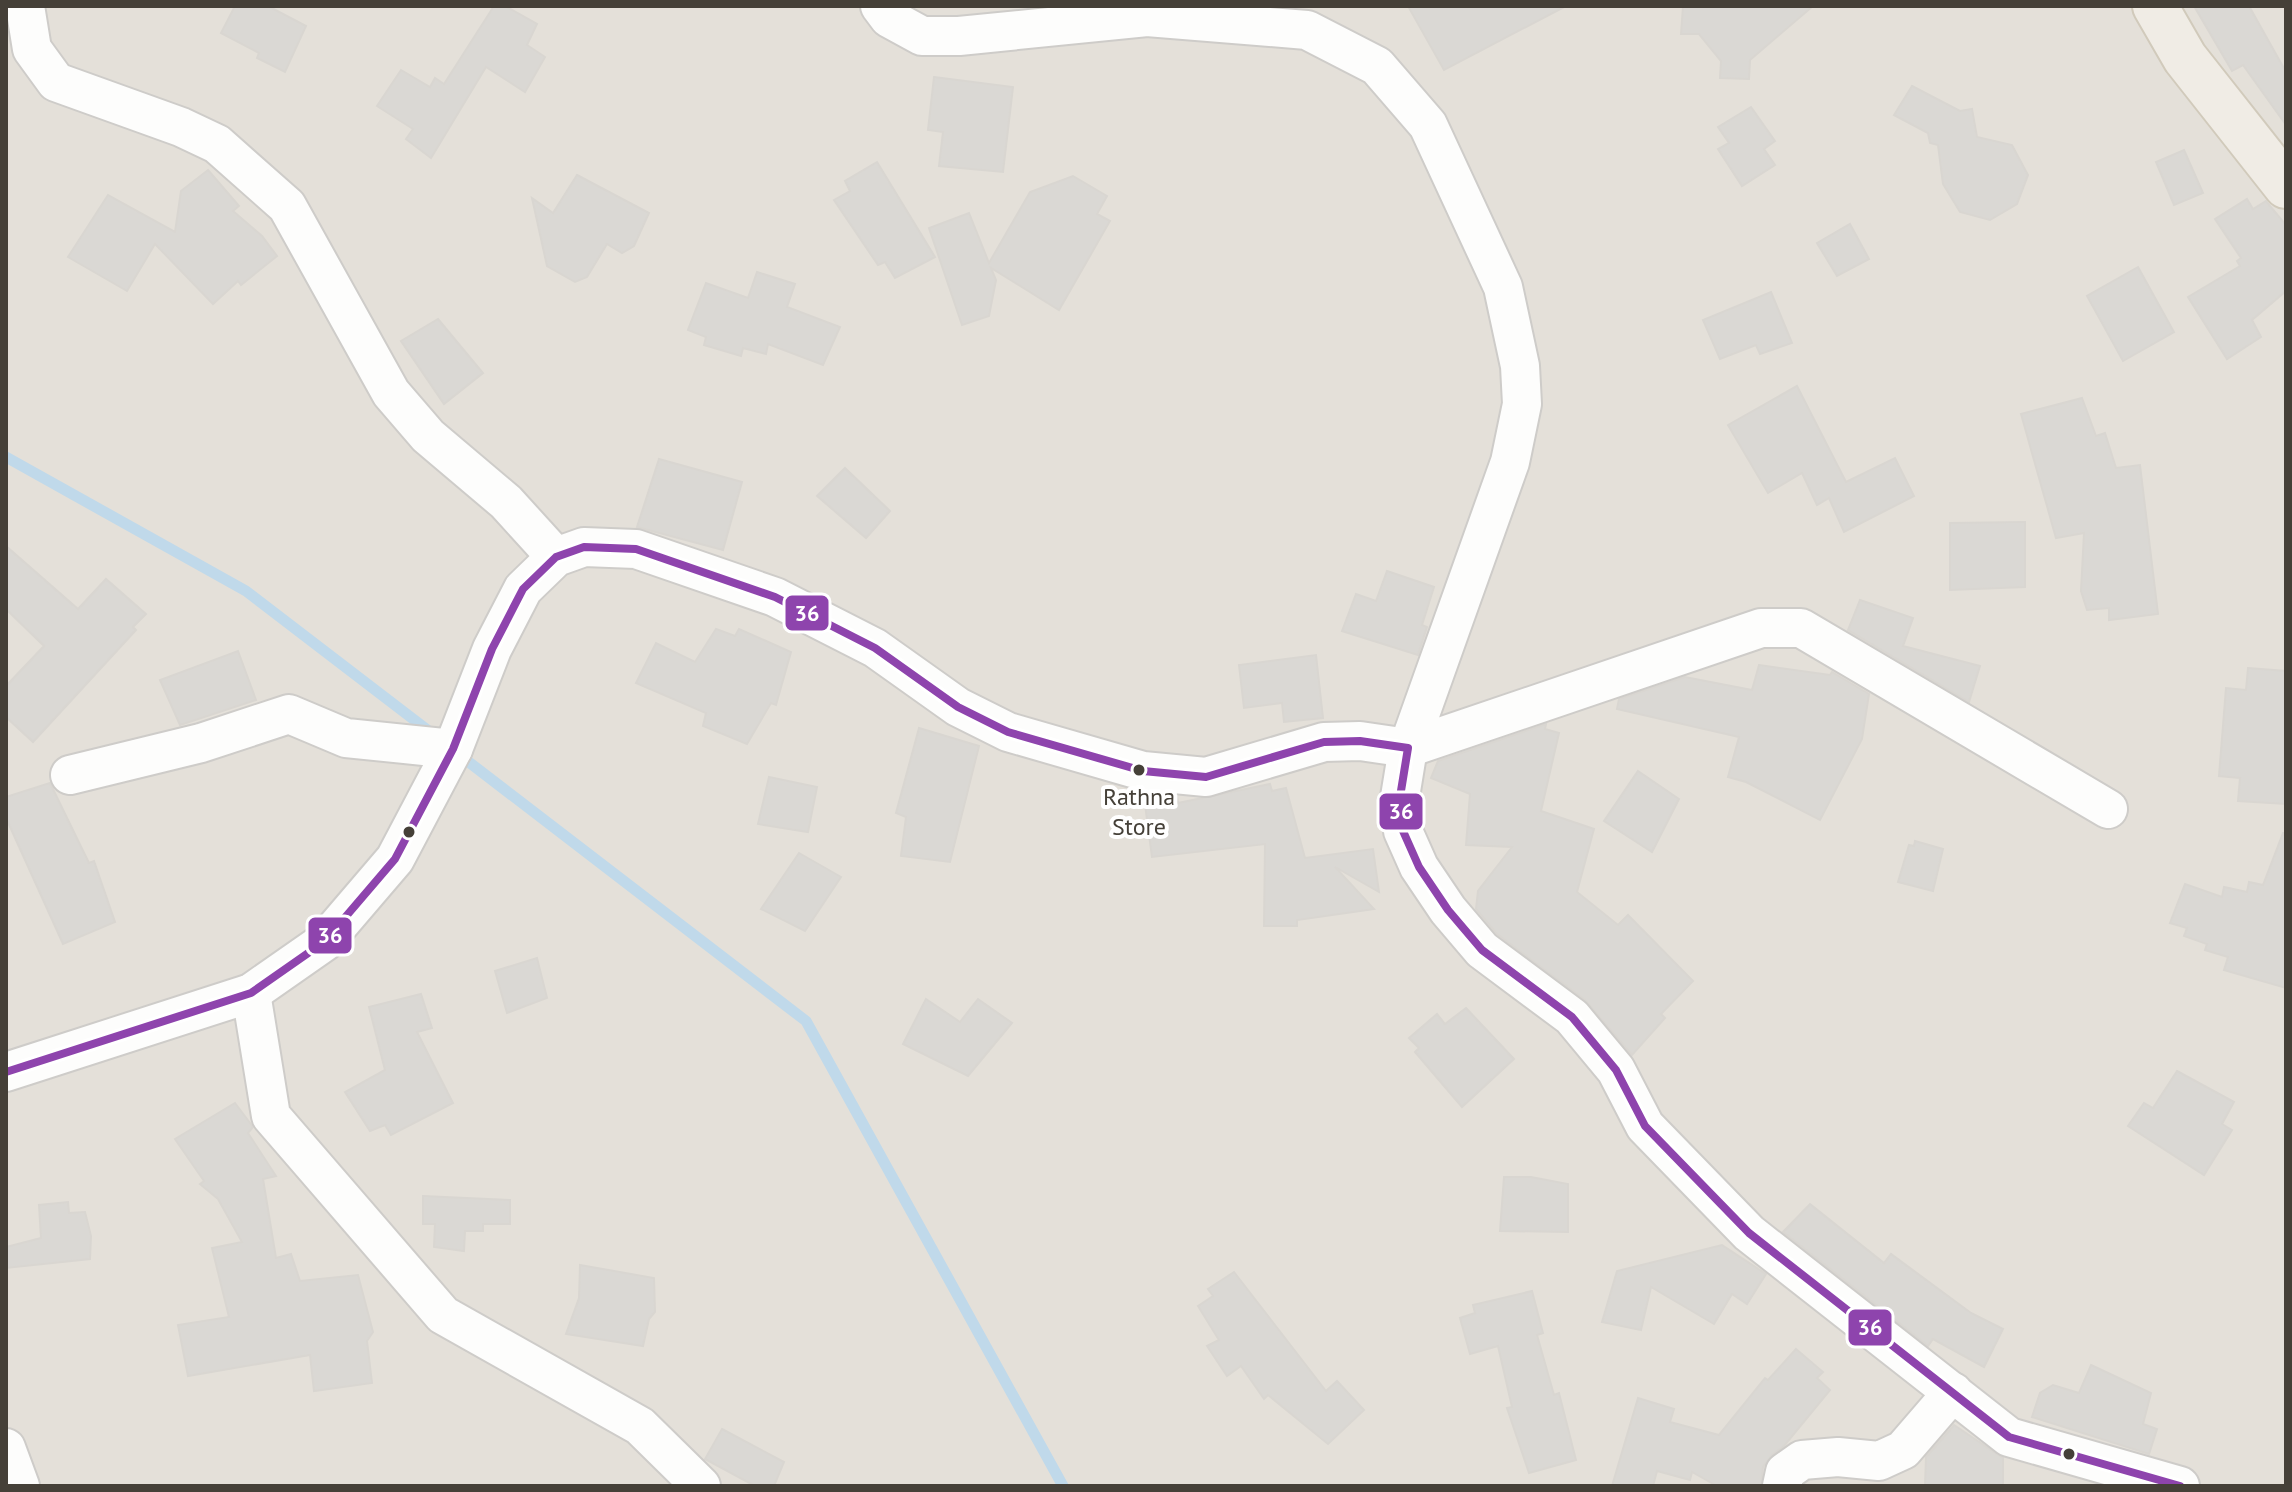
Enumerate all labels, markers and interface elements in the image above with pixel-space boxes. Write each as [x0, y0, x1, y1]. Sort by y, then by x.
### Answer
line badge: 36 [784, 594, 830, 632]
text: 36 [795, 599, 819, 627]
marker: Rathna Store [1131, 762, 1147, 778]
place label: Rathna Store [1103, 781, 1175, 842]
line badge: 36 [1378, 792, 1424, 831]
text: 36 [1389, 797, 1413, 825]
unlabelled marker [401, 824, 417, 840]
line badge: 36 [307, 916, 353, 955]
text: 36 [318, 921, 342, 949]
line badge: 36 [1847, 1308, 1893, 1347]
text: 36 [1858, 1313, 1882, 1341]
unlabelled marker [2061, 1446, 2077, 1462]

